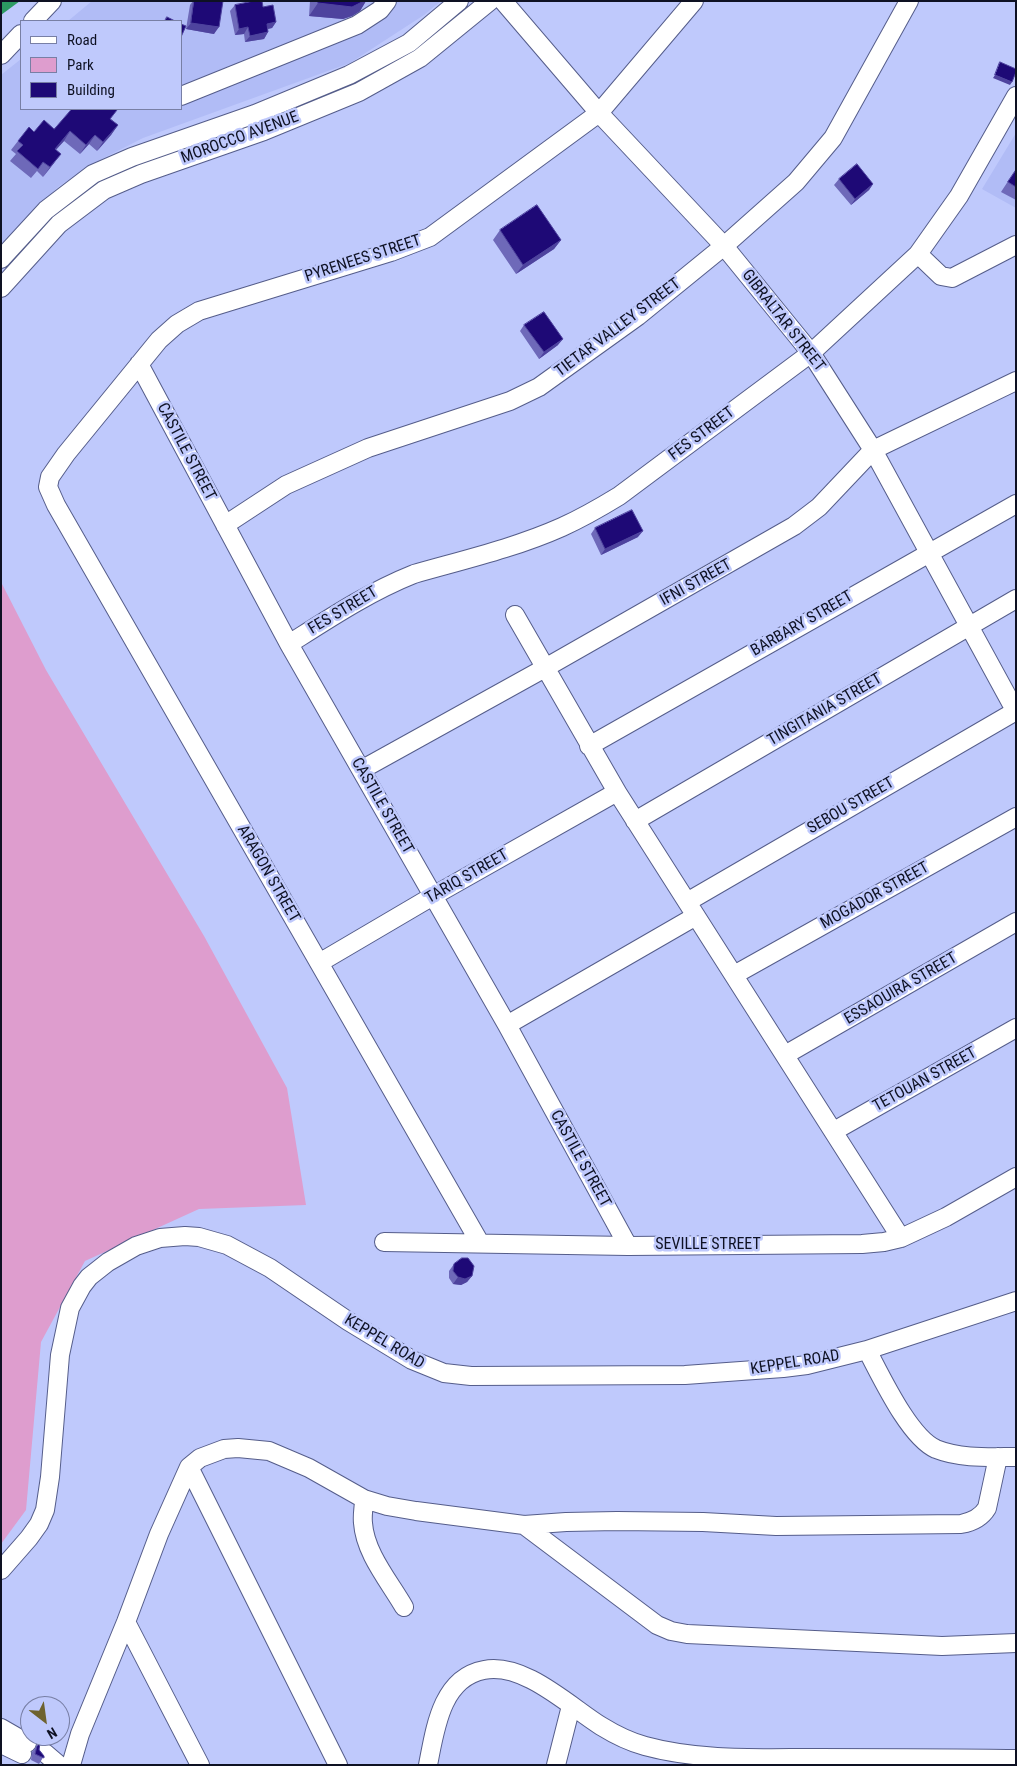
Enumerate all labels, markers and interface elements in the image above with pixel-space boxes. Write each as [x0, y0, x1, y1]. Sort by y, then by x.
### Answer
legend [20, 20, 182, 110]
text: Road [67, 31, 97, 49]
text: Park [67, 56, 94, 74]
text: Building [67, 81, 115, 99]
street label: MOROCCO AVENUE [179, 108, 301, 168]
street label: PYRENEES STREET [302, 231, 424, 287]
street label: GIBRALTAR STREET [737, 266, 829, 376]
street label: TIETAR VALLEY STREET [552, 275, 684, 381]
street label: CASTILE STREET [152, 400, 220, 504]
street label: FES STREET [665, 403, 739, 465]
street label: IFNI STREET [657, 556, 735, 610]
street label: FES STREET [305, 583, 381, 639]
street label: BARBARY STREET [748, 587, 856, 661]
street label: TINGITANIA STREET [764, 669, 886, 751]
street label: CASTILE STREET [347, 755, 417, 857]
street label: SEBOU STREET [804, 773, 898, 839]
street label: ARAGON STREET [232, 822, 304, 926]
street label: TARIQ STREET [422, 846, 512, 908]
street label: MOGADOR STREET [818, 858, 932, 934]
street label: ESSAOUIRA STREET [841, 949, 961, 1029]
street label: TETOUAN STREET [870, 1044, 980, 1116]
street label: CASTILE STREET [546, 1107, 614, 1211]
street label: SEVILLE STREET [655, 1235, 761, 1255]
street label: KEPPEL ROAD [341, 1311, 427, 1373]
street label: KEPPEL ROAD [749, 1346, 841, 1380]
north arrow [20, 1696, 70, 1746]
text: N [44, 1724, 60, 1742]

